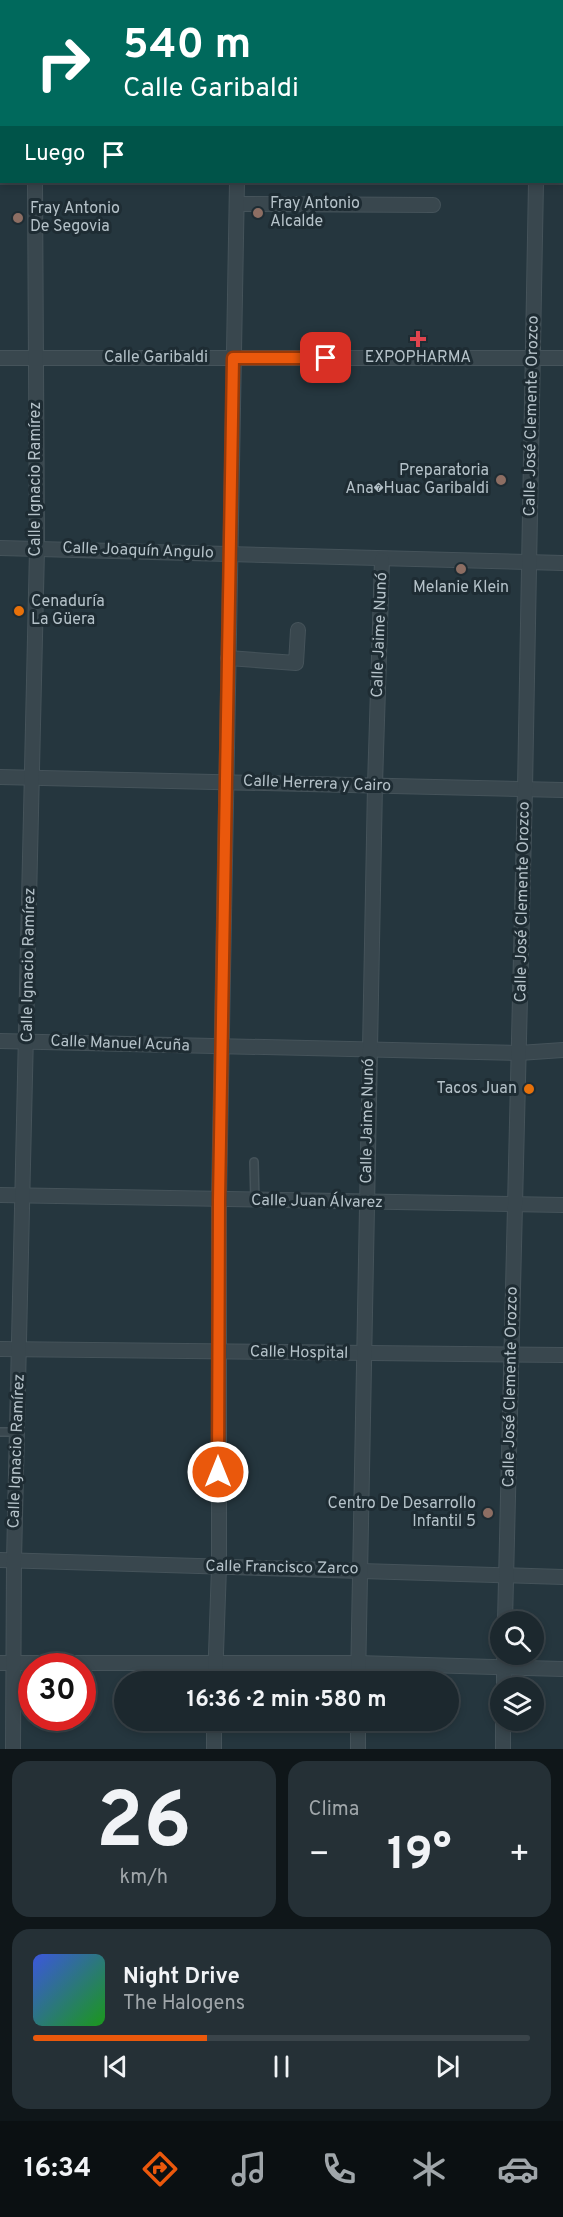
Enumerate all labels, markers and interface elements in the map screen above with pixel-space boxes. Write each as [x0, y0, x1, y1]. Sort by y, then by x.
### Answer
text: 540 m [123, 20, 251, 73]
icon: right [24, 24, 102, 102]
text: Calle Garibaldi [123, 72, 299, 106]
icon: arrive [97, 138, 130, 171]
text: Luego [24, 141, 85, 168]
place label: Fray Antonio Alcalde [270, 194, 360, 232]
place label: Fray Antonio De Segovia [30, 199, 120, 237]
marker: Fray Antonio Alcalde [251, 206, 265, 220]
marker: Fray Antonio De Segovia [11, 211, 25, 225]
street label: Calle José Clemente Orozco [520, 315, 544, 517]
pin [300, 332, 351, 383]
marker: EXPOPHARMA [411, 332, 425, 346]
icon: arrive [309, 341, 342, 374]
street label: Calle Garibaldi [104, 348, 208, 368]
place label: EXPOPHARMA [365, 348, 471, 368]
street label: Calle Ignacio Ramírez [26, 402, 46, 556]
place label: Preparatoria Ana�Huac Garibaldi [345, 461, 489, 499]
marker: Preparatoria Ana�Huac Garibaldi [494, 473, 508, 487]
street label: Calle Joaquín Angulo [62, 538, 214, 564]
marker: Melanie Klein [454, 562, 468, 576]
street label: Calle Jaime Nunó [368, 572, 392, 698]
place label: Melanie Klein [413, 578, 509, 598]
place label: Cenaduría La Güera [31, 592, 105, 630]
marker: Cenaduría La Güera [12, 604, 26, 618]
street label: Calle Herrera y Cairo [243, 771, 391, 797]
street label: Calle José Clemente Orozco [511, 801, 535, 1003]
street label: Calle Ignacio Ramírez [18, 887, 40, 1043]
street label: Calle Manuel Acuña [50, 1032, 190, 1056]
street label: Calle Jaime Nunó [357, 1058, 379, 1184]
place label: Tacos Juan [436, 1079, 517, 1099]
marker: Tacos Juan [522, 1082, 536, 1096]
street label: Calle Juan Álvarez [251, 1189, 383, 1213]
street label: Calle José Clemente Orozco [499, 1286, 523, 1488]
street label: Calle Hospital [250, 1342, 348, 1364]
street label: Calle Ignacio Ramírez [4, 1373, 30, 1529]
position arrow [186, 1440, 250, 1504]
place label: Centro De Desarrollo Infantil 5 [328, 1494, 476, 1532]
marker: Centro De Desarrollo Infantil 5 [481, 1506, 495, 1520]
street label: Calle Francisco Zarco [205, 1557, 359, 1579]
map controls [490, 1611, 544, 1731]
button: search [490, 1611, 544, 1665]
speed limit sign: 30 [18, 1653, 96, 1731]
button: layers [490, 1677, 544, 1731]
text: 16:36 · 2 min · 580 m [186, 1687, 387, 1714]
text: 26 [96, 1776, 192, 1875]
text: Clima [309, 1797, 359, 1823]
text: 19° [387, 1828, 451, 1885]
text: − [309, 1835, 330, 1877]
text: + [509, 1835, 530, 1877]
text: km/h [119, 1865, 168, 1891]
text: Night Drive [123, 1964, 240, 1991]
text: The Halogens [123, 1991, 245, 2017]
icon: previous [99, 2050, 132, 2083]
icon: pause [265, 2050, 298, 2083]
icon: next [431, 2050, 464, 2083]
icon: directions [139, 2148, 181, 2190]
icon: music [228, 2148, 270, 2190]
icon: phone [318, 2148, 360, 2190]
icon: climate [408, 2148, 450, 2190]
icon: car [497, 2148, 539, 2190]
text: 16:34 [24, 2152, 91, 2186]

